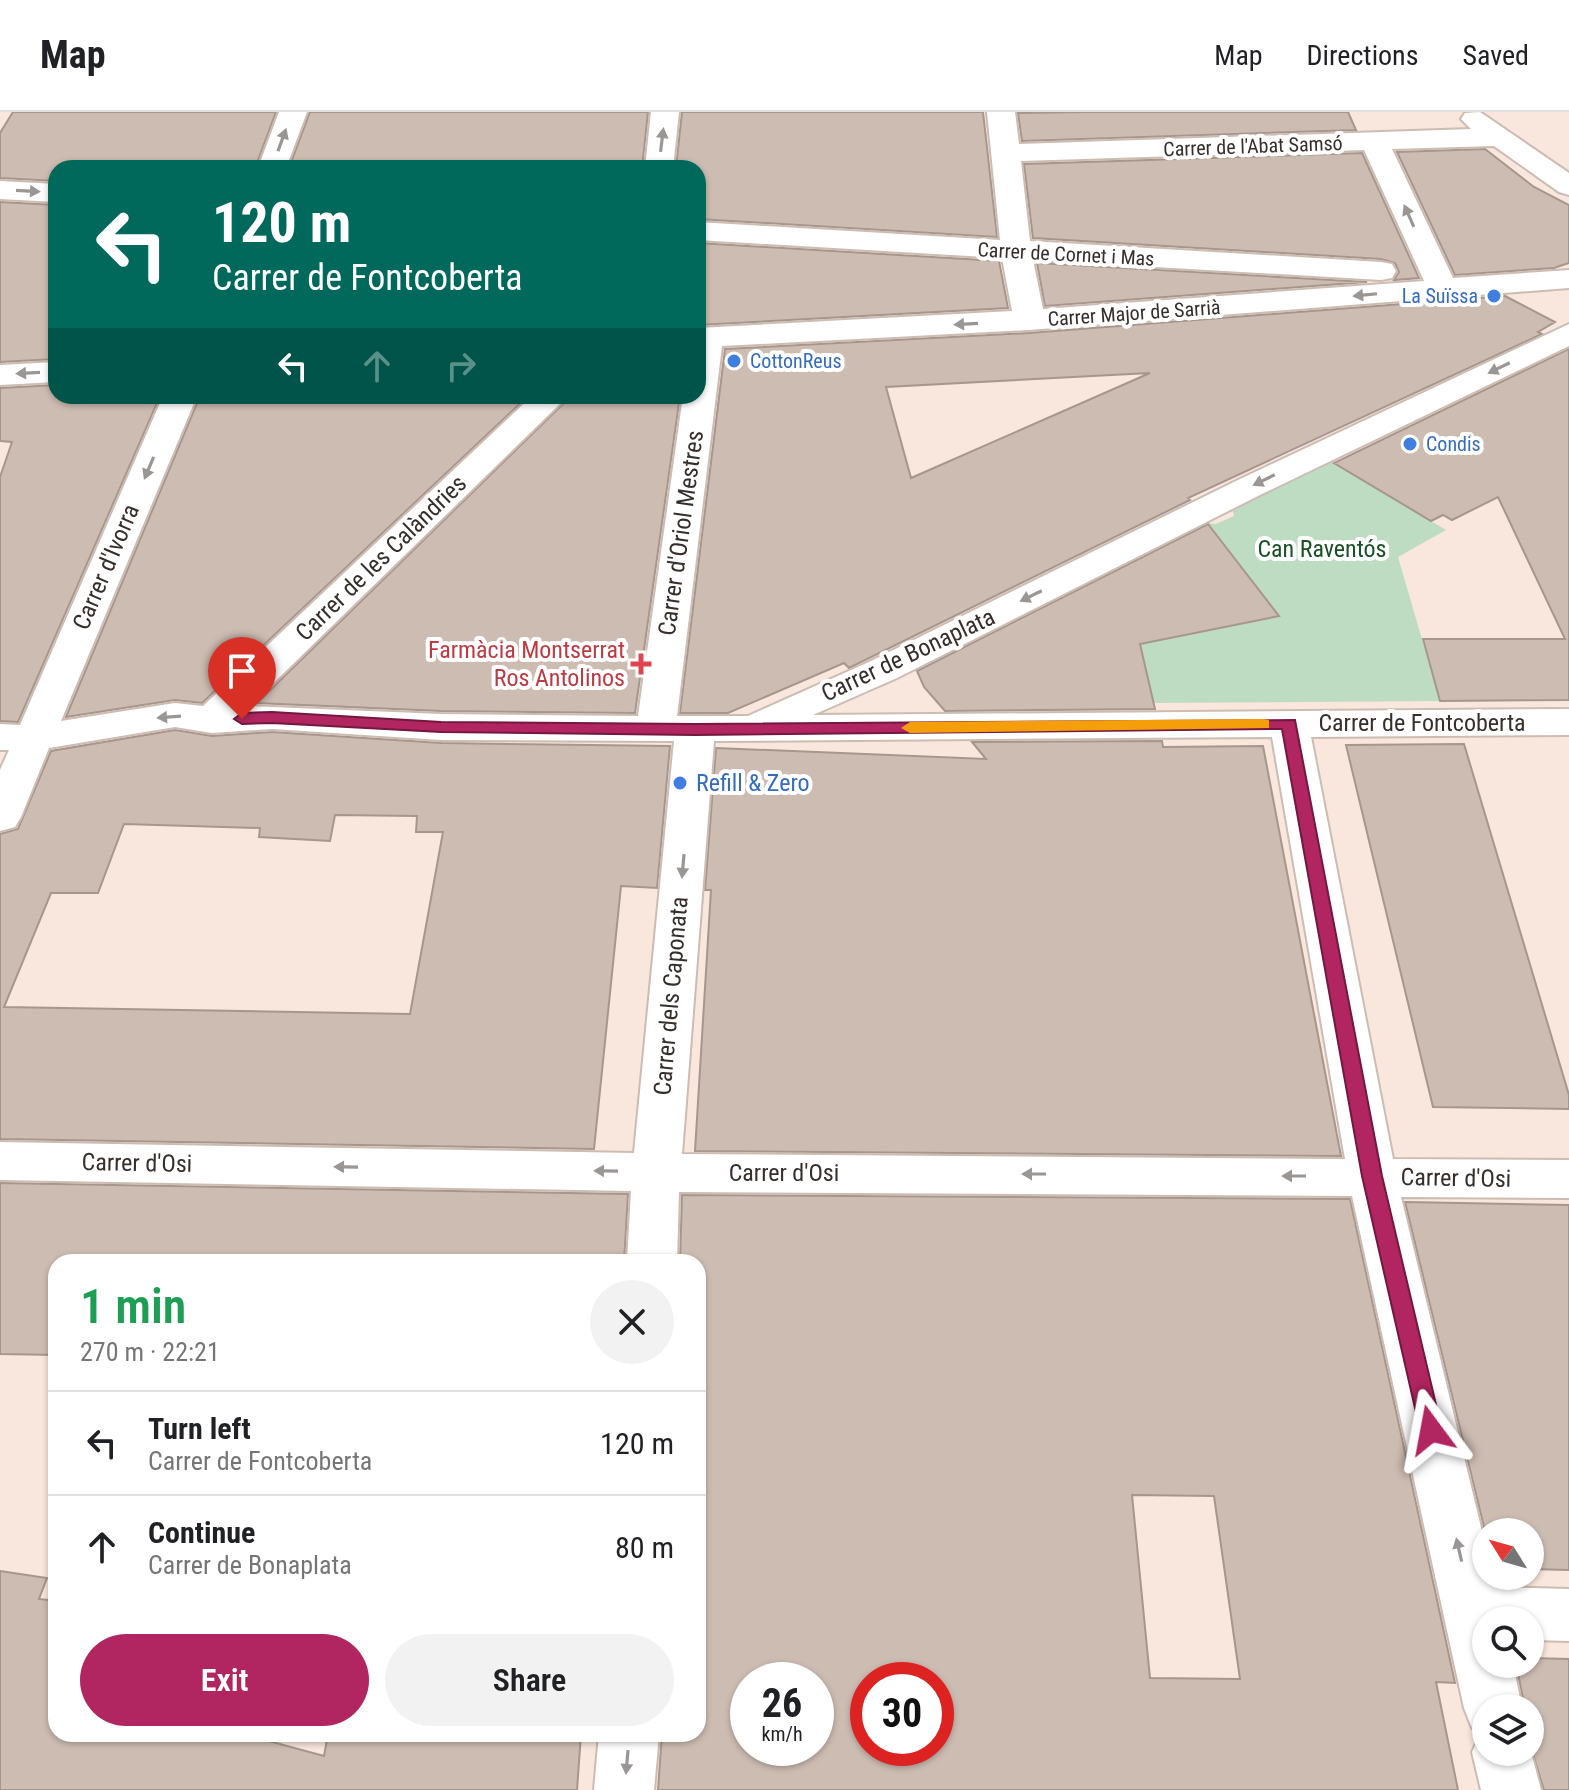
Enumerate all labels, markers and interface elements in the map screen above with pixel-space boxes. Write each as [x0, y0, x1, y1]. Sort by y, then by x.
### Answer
text: Map [40, 33, 106, 77]
text: Map [1214, 39, 1263, 72]
text: Directions [1307, 39, 1418, 72]
text: Saved [1462, 39, 1529, 72]
one-way arrow [656, 127, 669, 152]
one-way arrow [277, 128, 289, 152]
street label: Carrer de l'Abat Samsó [1163, 131, 1343, 161]
one-way arrow [16, 185, 41, 198]
text: 120 m [212, 190, 351, 256]
icon: left [80, 192, 184, 296]
one-way arrow [1402, 205, 1416, 228]
street label: Carrer de Cornet i Mas [977, 237, 1155, 271]
text: Carrer de Fontcoberta [212, 257, 523, 299]
place label: La Suïssa [1402, 284, 1478, 308]
marker: La Suïssa [1485, 287, 1503, 305]
one-way arrow [1352, 289, 1377, 302]
street label: Carrer Major de Sarrià [1047, 295, 1221, 331]
one-way arrow [953, 317, 978, 330]
icon: left [271, 344, 315, 388]
icon: ahead [355, 344, 399, 388]
icon: right [439, 344, 483, 388]
place label: CottonReus [750, 349, 842, 373]
marker: CottonReus [725, 352, 743, 370]
one-way arrow [1487, 361, 1510, 375]
one-way arrow [15, 367, 40, 380]
street label: Carrer d'Oriol Mestres [653, 429, 709, 637]
place label: Condis [1426, 432, 1481, 456]
marker: Condis [1401, 435, 1419, 453]
one-way arrow [142, 456, 155, 480]
street label: Carrer de les Calàndries [290, 469, 472, 647]
one-way arrow [1253, 473, 1276, 487]
street label: Carrer d'Ivorra [67, 500, 145, 634]
park label: Can Raventós [1257, 535, 1387, 563]
one-way arrow [1020, 589, 1043, 603]
street label: Carrer de Bonaplata [817, 603, 999, 707]
place label: Farmàcia Montserrat Ros Antolinos [428, 636, 625, 692]
pin [208, 637, 276, 719]
icon: arrive [220, 649, 264, 693]
marker: Farmàcia Montserrat Ros Antolinos [632, 655, 650, 673]
street label: Carrer de Fontcoberta [1318, 709, 1526, 737]
one-way arrow [156, 711, 181, 724]
place label: Refill & Zero [696, 769, 810, 797]
marker: Refill & Zero [671, 774, 689, 792]
one-way arrow [676, 854, 689, 879]
street label: Carrer dels Caponata [648, 895, 694, 1097]
street label: Carrer d'Osi [81, 1148, 193, 1178]
street label: Carrer d'Osi [729, 1159, 839, 1187]
one-way arrow [333, 1161, 358, 1173]
street label: Carrer d'Osi [1400, 1163, 1512, 1193]
one-way arrow [593, 1165, 618, 1177]
one-way arrow [1021, 1168, 1046, 1181]
one-way arrow [1281, 1170, 1306, 1182]
text: 1 min [80, 1278, 186, 1335]
button: close [590, 1280, 674, 1364]
text: 270 m · 22:21 [80, 1337, 220, 1367]
position arrow [1389, 1388, 1473, 1472]
text: Turn left [148, 1411, 251, 1446]
icon: left [80, 1421, 124, 1465]
text: 120 m [600, 1426, 674, 1461]
text: Carrer de Fontcoberta [148, 1446, 372, 1476]
text: Continue [148, 1515, 255, 1550]
north arrow [1472, 1518, 1544, 1590]
map controls [1472, 1518, 1544, 1766]
icon: ahead [80, 1525, 124, 1569]
text: 80 m [615, 1530, 674, 1565]
one-way arrow [1452, 1537, 1465, 1562]
text: Carrer de Bonaplata [148, 1550, 352, 1580]
button: search [1472, 1606, 1544, 1678]
button: Exit [80, 1634, 369, 1726]
button: Share [385, 1634, 674, 1726]
speed limit sign: 30 [850, 1662, 954, 1766]
text: 26 [762, 1680, 802, 1727]
button: layers [1472, 1694, 1544, 1766]
text: km/h [761, 1722, 803, 1746]
one-way arrow [620, 1750, 633, 1775]

